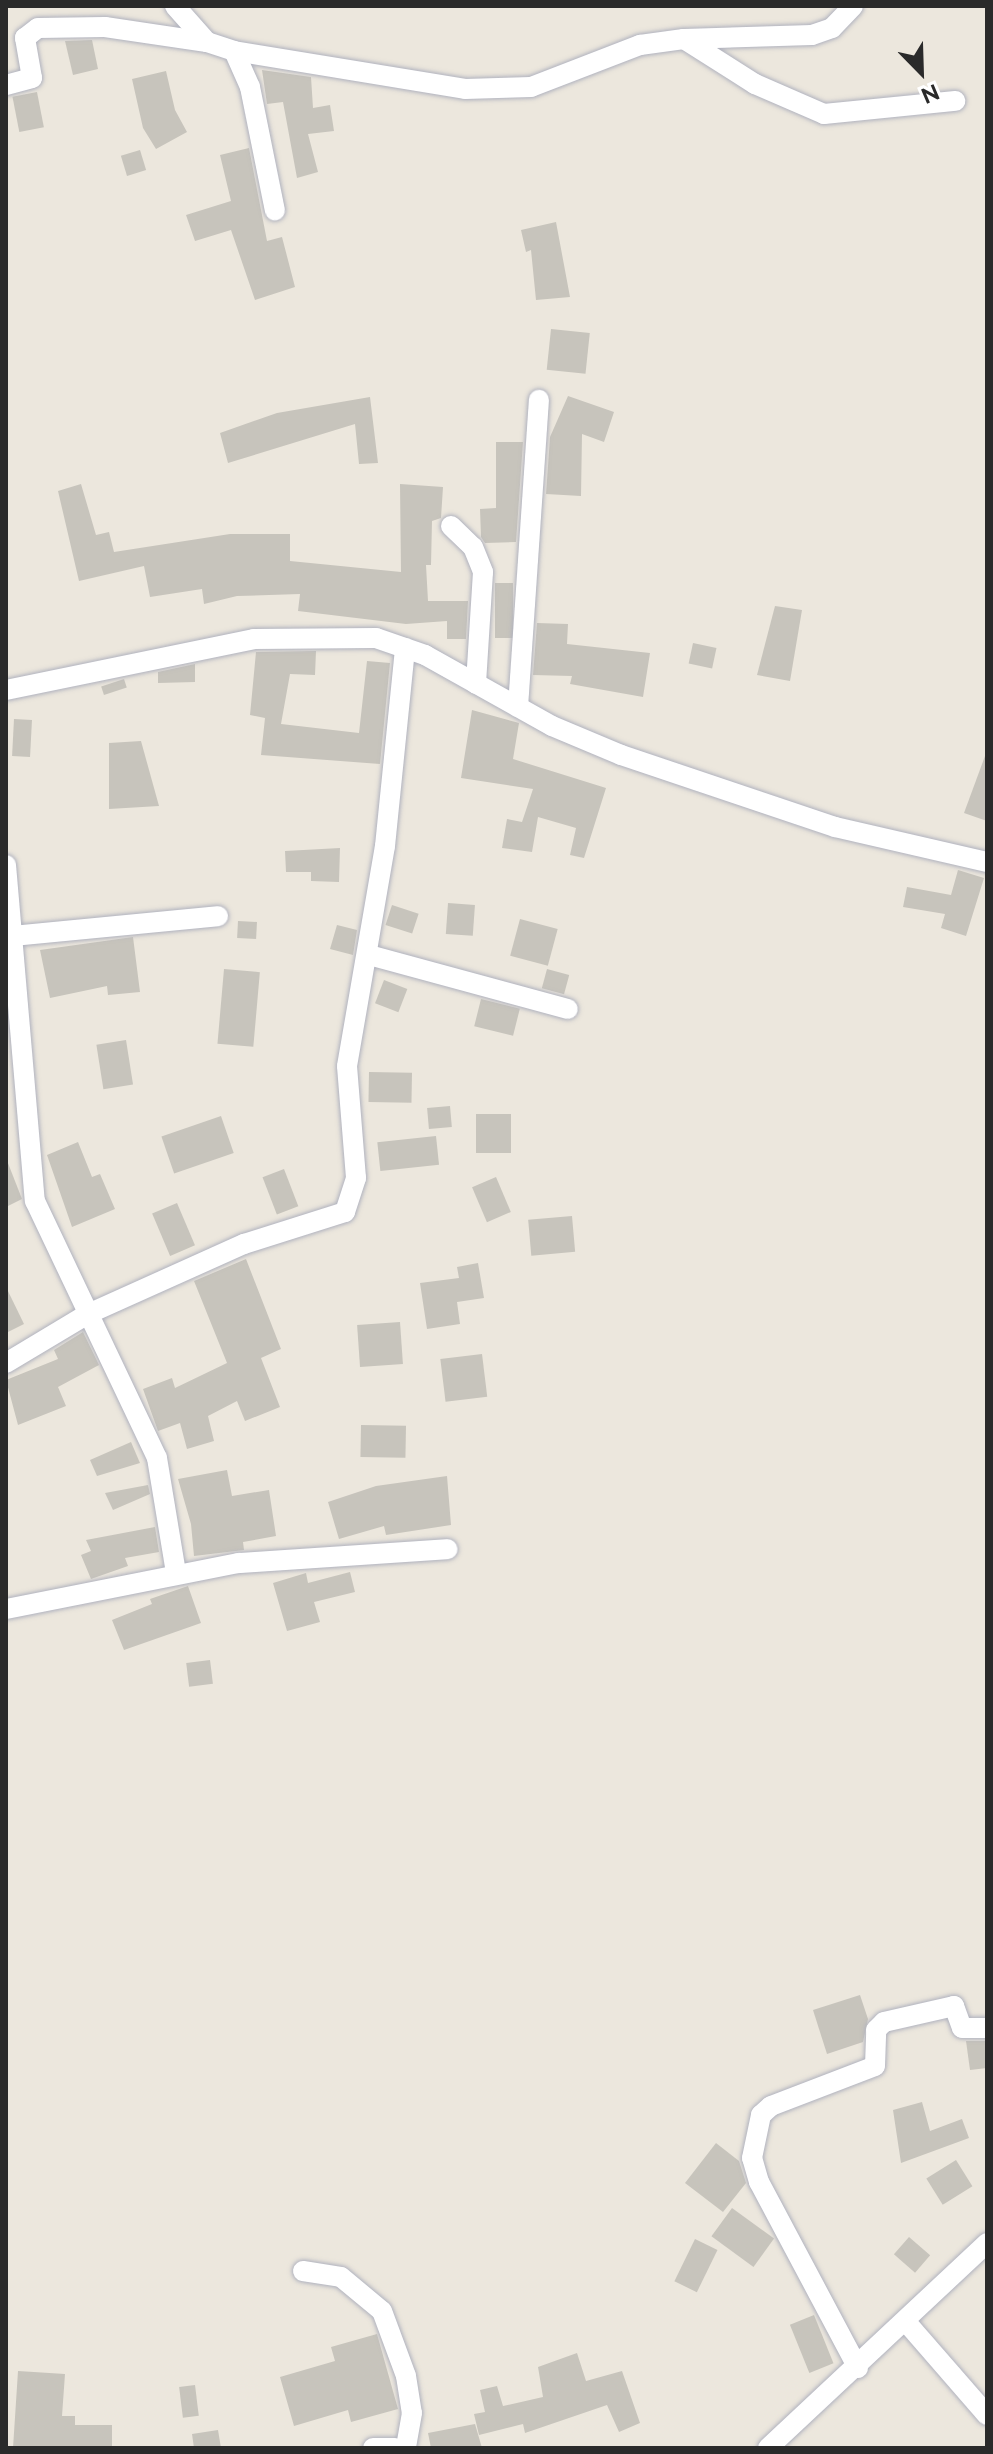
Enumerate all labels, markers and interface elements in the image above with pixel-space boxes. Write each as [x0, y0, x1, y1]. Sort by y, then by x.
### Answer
north arrow [881, 32, 961, 112]
text: N [918, 79, 943, 109]

